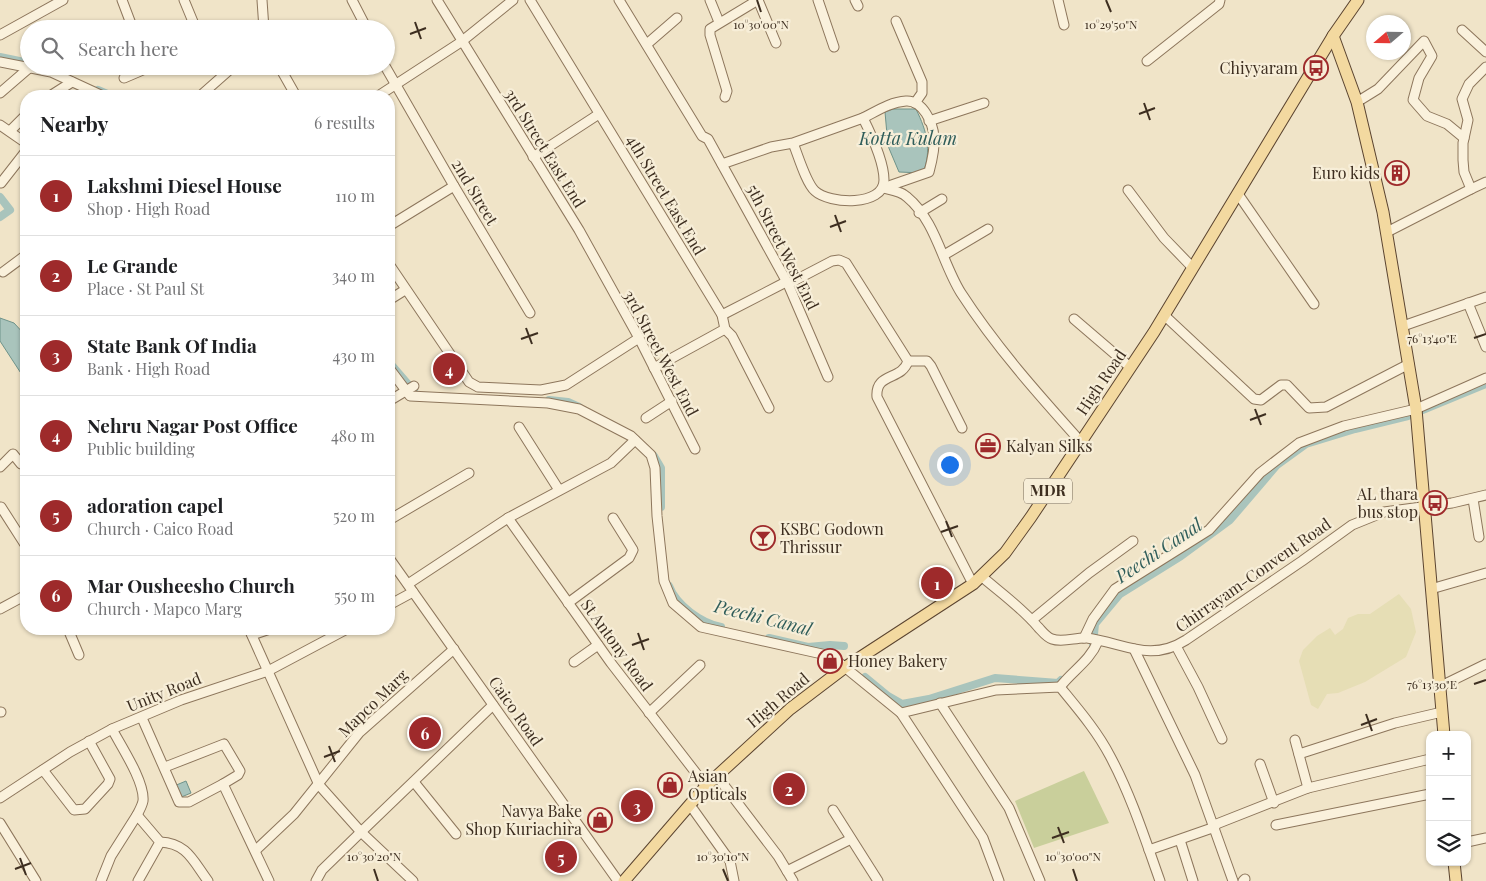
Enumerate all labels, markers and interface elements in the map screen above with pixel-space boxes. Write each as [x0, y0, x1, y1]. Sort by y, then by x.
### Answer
north arrow [1366, 15, 1411, 60]
text: 10°30'00"N [733, 16, 789, 32]
text: 10°29'50"N [1084, 16, 1138, 32]
search box [20, 20, 395, 75]
icon: search [38, 34, 66, 62]
text: Search here [78, 35, 178, 61]
bus stop icon: Chiyyaram [1303, 55, 1329, 81]
place label: Chiyyaram [1220, 57, 1298, 78]
street label: 3rd Street East End [500, 84, 591, 211]
text: Nearby [40, 109, 109, 137]
text: 6 results [314, 112, 375, 133]
water label: Kotta Kulam [858, 126, 957, 150]
street label: 4th Street East End [622, 131, 711, 259]
street label: 2nd Street [448, 155, 504, 229]
building icon: Euro kids [1384, 160, 1410, 186]
place label: Euro kids [1312, 162, 1380, 183]
text: Lakshmi Diesel House [87, 172, 282, 198]
street label: 5th Street West End [743, 180, 824, 313]
text: 1 [53, 185, 59, 206]
text: 110 m [335, 185, 375, 206]
text: Shop · High Road [87, 198, 210, 219]
text: Le Grande [87, 252, 178, 278]
text: 2 [52, 265, 60, 286]
text: 340 m [332, 265, 375, 286]
text: Place · St Paul St [87, 278, 204, 299]
street label: 3rd Street West End [619, 286, 704, 420]
text: 76°13'40"E [1407, 330, 1457, 346]
text: State Bank Of India [87, 332, 257, 358]
text: 3 [52, 345, 60, 366]
text: 430 m [332, 345, 375, 366]
street label: High Road [1071, 345, 1130, 419]
pin: 4 [433, 350, 465, 388]
text: Bank · High Road [87, 358, 210, 379]
text: Nehru Nagar Post Office [87, 412, 298, 438]
text: 4 [52, 425, 60, 446]
text: 480 m [331, 425, 375, 446]
office icon: Kalyan Silks [975, 433, 1001, 459]
place label: Kalyan Silks [1006, 435, 1092, 456]
text: Public building [87, 438, 195, 459]
your location [937, 452, 963, 478]
road number: MDR [1024, 478, 1072, 504]
place label: AL thara bus stop [1356, 483, 1418, 522]
bus stop icon: AL thara bus stop [1422, 490, 1448, 516]
text: adoration capel [87, 492, 223, 518]
text: 5 [52, 505, 60, 526]
text: 520 m [333, 505, 375, 526]
water label: Peechi Canal [1110, 512, 1207, 589]
street label: Chirrayam-Convent Road [1171, 513, 1335, 636]
text: Church · Caico Road [87, 518, 233, 539]
place label: KSBC Godown Thrissur [780, 518, 884, 557]
bar icon: KSBC Godown Thrissur [750, 525, 776, 551]
pin: 1 [921, 564, 953, 602]
text: Mar Ousheesho Church [87, 572, 295, 598]
text: 6 [52, 585, 60, 606]
text: 550 m [334, 585, 375, 606]
water label: Peechi Canal [711, 593, 815, 641]
street label: St Antony Road [577, 594, 658, 695]
text: Church · Mapco Marg [87, 598, 242, 619]
shop icon: Honey Bakery [817, 648, 843, 674]
place label: Honey Bakery [848, 650, 947, 671]
street label: Mapco Marg [333, 664, 412, 741]
street label: Unity Road [123, 667, 204, 716]
street label: High Road [742, 667, 813, 732]
street label: Caico Road [485, 672, 548, 750]
text: 76°13'30"E [1407, 676, 1457, 692]
pin: 6 [409, 714, 441, 752]
map controls [1426, 731, 1471, 866]
button: + [1426, 731, 1471, 776]
place label: Asian Opticals [687, 765, 747, 804]
pin: 2 [773, 770, 805, 808]
shop icon: Asian Opticals [657, 772, 683, 798]
button: − [1426, 776, 1471, 821]
pin: 3 [621, 787, 653, 825]
place label: Navya Bake Shop Kuriachira [465, 800, 582, 839]
shop icon: Navya Bake Shop Kuriachira [587, 807, 613, 833]
button: layers [1426, 821, 1471, 866]
pin: 5 [545, 838, 577, 876]
text: 10°30'20"N [347, 848, 402, 864]
text: 10°30'10"N [696, 848, 750, 864]
text: 10°30'00"N [1045, 848, 1101, 864]

